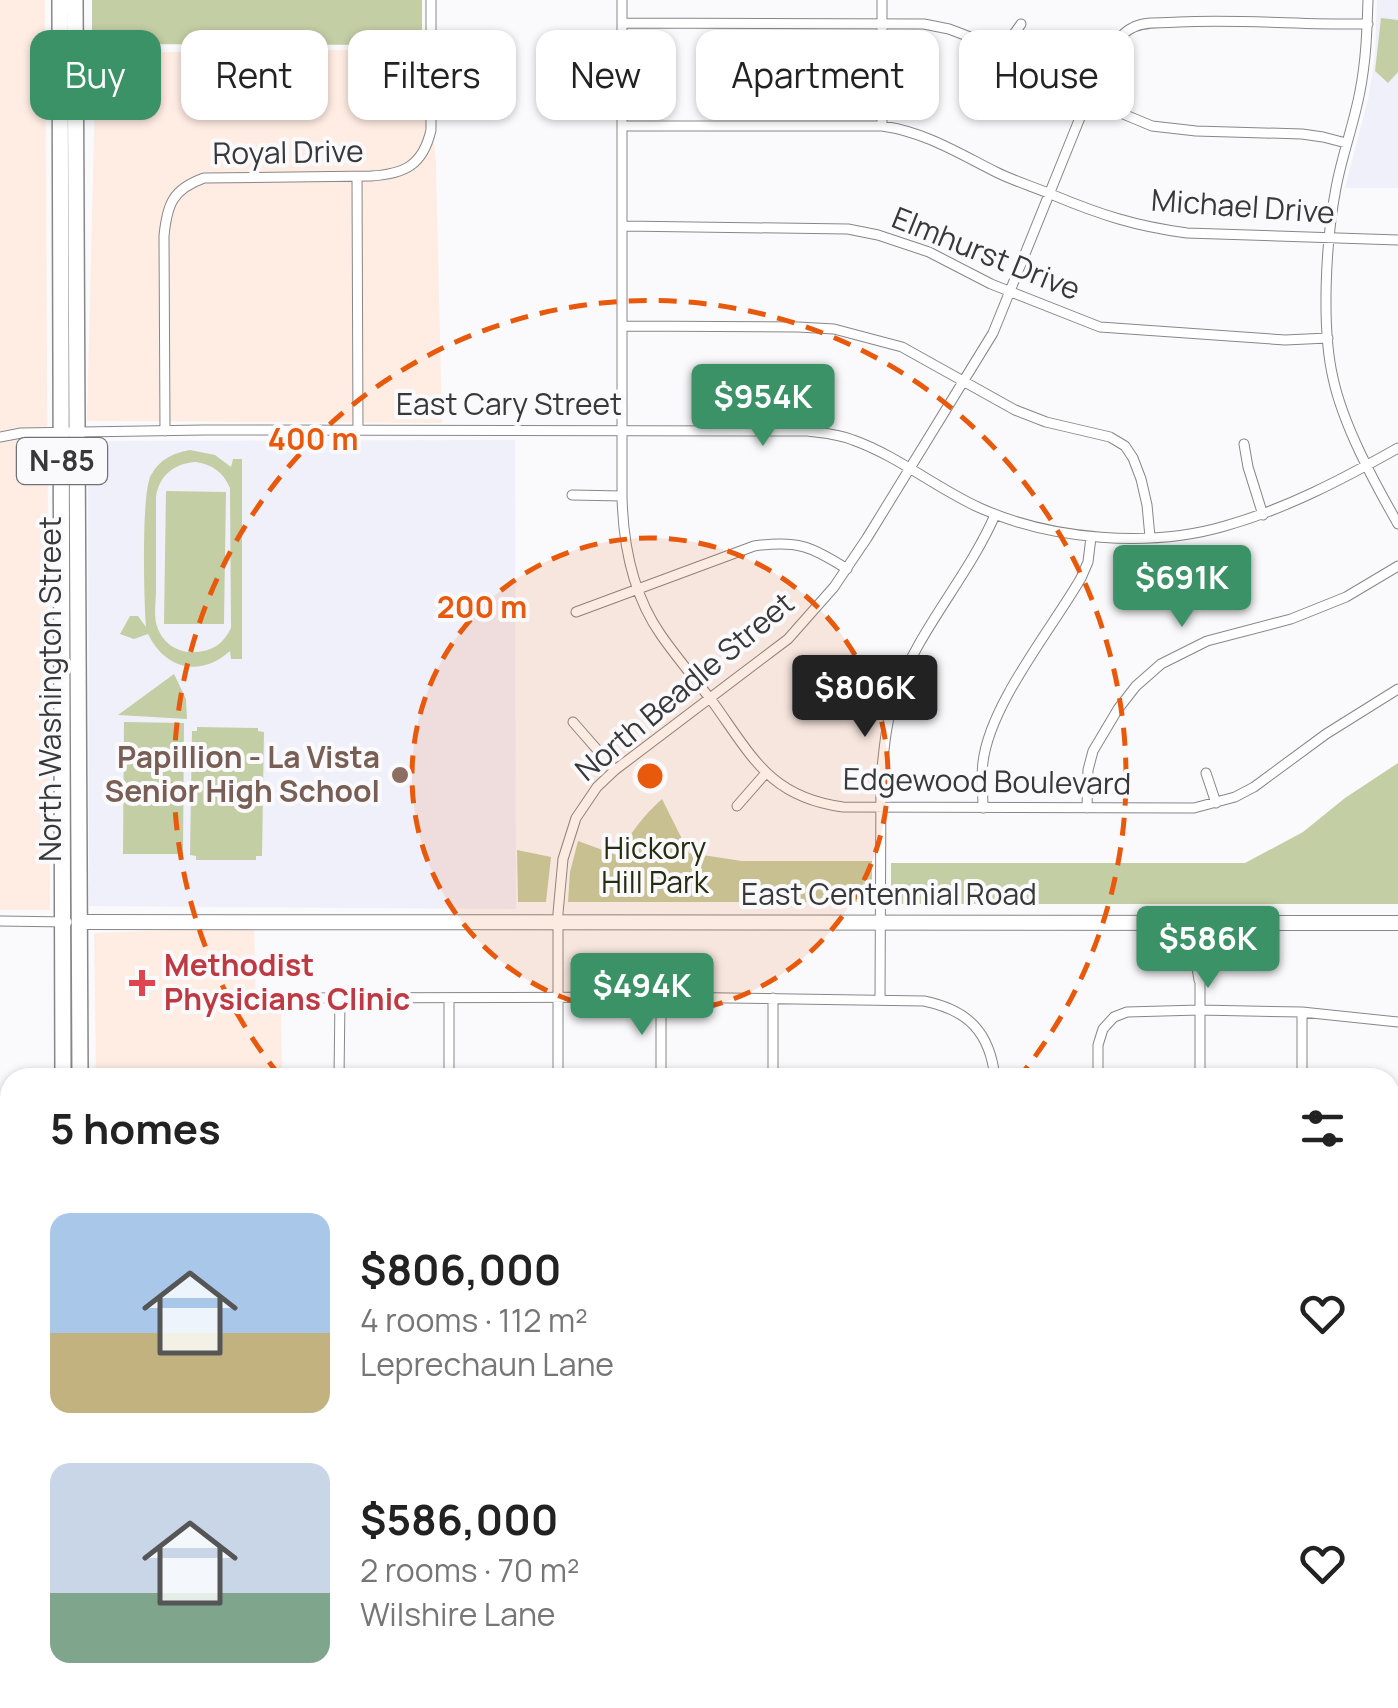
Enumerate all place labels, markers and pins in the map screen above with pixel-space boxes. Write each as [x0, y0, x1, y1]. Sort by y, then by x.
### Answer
pin: $954K [693, 364, 833, 449]
pin: $691K [1112, 545, 1252, 630]
pin: $806K [795, 655, 935, 740]
place label: Papillion - La Vista Senior High School [104, 736, 380, 811]
centre of rings [632, 758, 668, 794]
marker: Papillion - La Vista Senior High School [389, 764, 411, 786]
pin: $586K [1138, 906, 1278, 991]
place label: Methodist Physicians Clinic [164, 944, 410, 1019]
pin: $494K [572, 953, 712, 1038]
marker: Methodist Physicians Clinic [129, 970, 155, 996]

